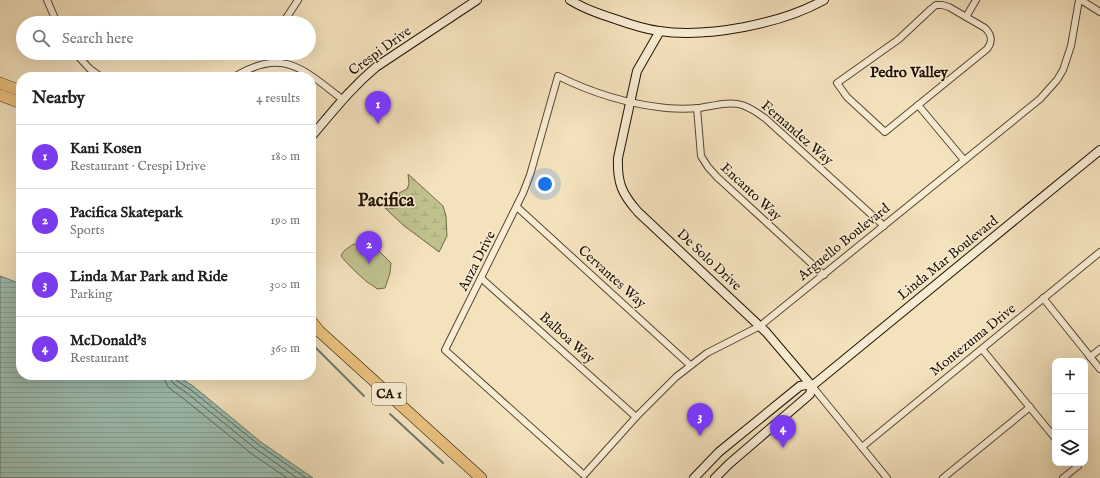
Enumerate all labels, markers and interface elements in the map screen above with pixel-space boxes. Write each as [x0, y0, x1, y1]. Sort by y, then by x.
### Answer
search box [16, 16, 316, 60]
street label: Crespi Drive [345, 22, 415, 80]
icon: search [30, 27, 52, 49]
text: Search here [62, 29, 133, 48]
district label: Pedro Valley [870, 63, 949, 82]
text: Nearby [32, 88, 85, 109]
text: 4 results [256, 90, 300, 107]
pin: 1 [365, 91, 391, 124]
street label: Fernandez Way [757, 97, 837, 169]
text: Kani Kosen [70, 139, 142, 158]
text: 1 [43, 148, 47, 165]
text: 180 m [271, 148, 300, 165]
text: Restaurant · Crespi Drive [70, 158, 206, 175]
street label: Encanto Way [717, 159, 785, 225]
your location [535, 174, 555, 194]
district label: Pacifica [358, 190, 416, 213]
street label: Arguello Boulevard [794, 199, 894, 285]
text: Pacifica Skatepark [70, 203, 183, 222]
text: 2 [42, 212, 48, 229]
text: 190 m [270, 212, 300, 229]
street label: Linda Mar Boulevard [894, 212, 1002, 304]
text: Sports [70, 222, 105, 239]
street label: De Solo Drive [673, 225, 746, 295]
street label: Anza Drive [454, 227, 500, 295]
pin: 2 [356, 231, 382, 264]
street label: Cervantes Way [574, 242, 650, 312]
text: Linda Mar Park and Ride [70, 267, 228, 286]
text: 3 [43, 276, 47, 293]
text: 300 m [269, 276, 300, 293]
text: Parking [70, 286, 112, 303]
street label: Montezuma Drive [926, 299, 1020, 380]
street label: Balboa Way [535, 308, 599, 368]
text: McDonald's [70, 331, 146, 350]
text: 4 [42, 340, 48, 357]
text: 360 m [270, 340, 300, 357]
text: Restaurant [70, 350, 129, 367]
map controls [1052, 358, 1088, 466]
button: + [1052, 358, 1088, 394]
road number: CA 1 [372, 383, 406, 405]
button: − [1052, 394, 1088, 430]
pin: 3 [687, 403, 713, 436]
pin: 4 [770, 415, 796, 448]
button: layers [1052, 430, 1088, 466]

